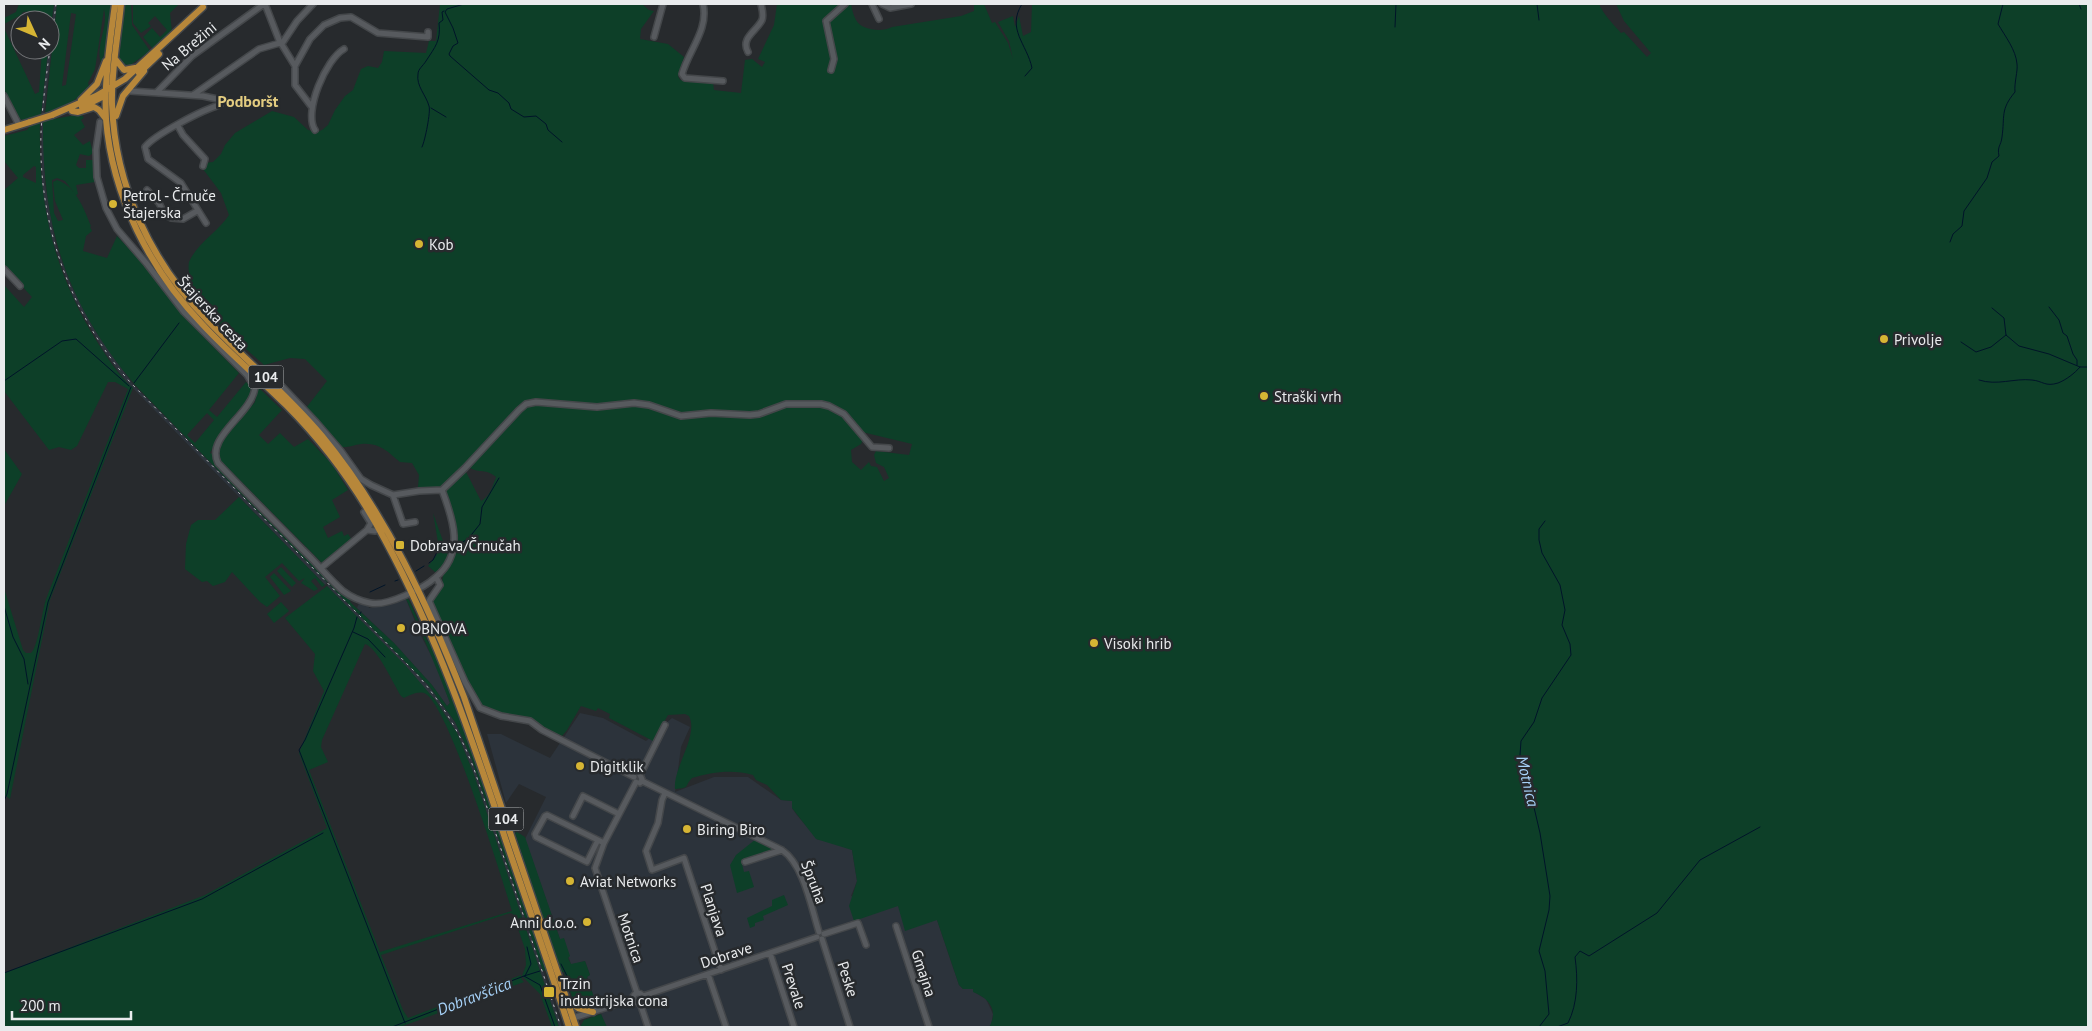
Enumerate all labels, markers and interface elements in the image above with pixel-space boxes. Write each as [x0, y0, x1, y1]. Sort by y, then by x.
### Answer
north arrow [10, 10, 60, 60]
street label: Na Brežini [158, 18, 220, 74]
text: N [35, 34, 54, 54]
district label: Podboršt [218, 91, 279, 111]
place label: Petrol - Črnuče Štajerska [123, 186, 216, 222]
marker: Petrol - Črnuče Štajerska [107, 198, 119, 210]
place label: Kob [429, 235, 454, 254]
marker: Kob [413, 238, 425, 250]
street label: Štajerska cesta [174, 272, 252, 354]
place label: Privolje [1894, 330, 1942, 349]
marker: Privolje [1878, 333, 1890, 345]
road number: 104 [248, 366, 284, 388]
place label: Straški vrh [1274, 387, 1341, 406]
marker: Straški vrh [1258, 390, 1270, 402]
place label: Dobrava/Črnučah [410, 536, 521, 555]
marker: Dobrava/Črnučah [394, 539, 406, 551]
place label: OBNOVA [411, 619, 467, 638]
marker: OBNOVA [395, 622, 407, 634]
place label: Visoki hrib [1103, 634, 1172, 653]
marker: Visoki hrib [1088, 637, 1100, 649]
water label: Motnica [1512, 754, 1544, 809]
place label: Digitklik [590, 757, 645, 776]
marker: Digitklik [574, 760, 586, 772]
road number: 104 [488, 808, 524, 831]
place label: Biring Biro [697, 820, 765, 839]
marker: Biring Biro [681, 823, 693, 835]
street label: Špruha [797, 858, 831, 906]
place label: Aviat Networks [580, 872, 676, 891]
marker: Aviat Networks [564, 875, 576, 887]
street label: Planjava [697, 881, 731, 939]
street label: Motnica [614, 911, 648, 965]
place label: Anni d.o.o. [510, 913, 577, 932]
marker: Anni d.o.o. [581, 916, 593, 928]
street label: Dobrave [698, 938, 754, 972]
street label: Gmajna [907, 947, 941, 999]
street label: Peske [833, 959, 863, 999]
street label: Prevale [778, 961, 810, 1011]
water label: Dobravščica [434, 973, 514, 1019]
place label: Trzin industrijska cona [560, 974, 668, 1010]
marker: Trzin industrijska cona [542, 985, 556, 999]
scale bar [12, 988, 131, 1020]
text: 200 m [20, 996, 61, 1015]

